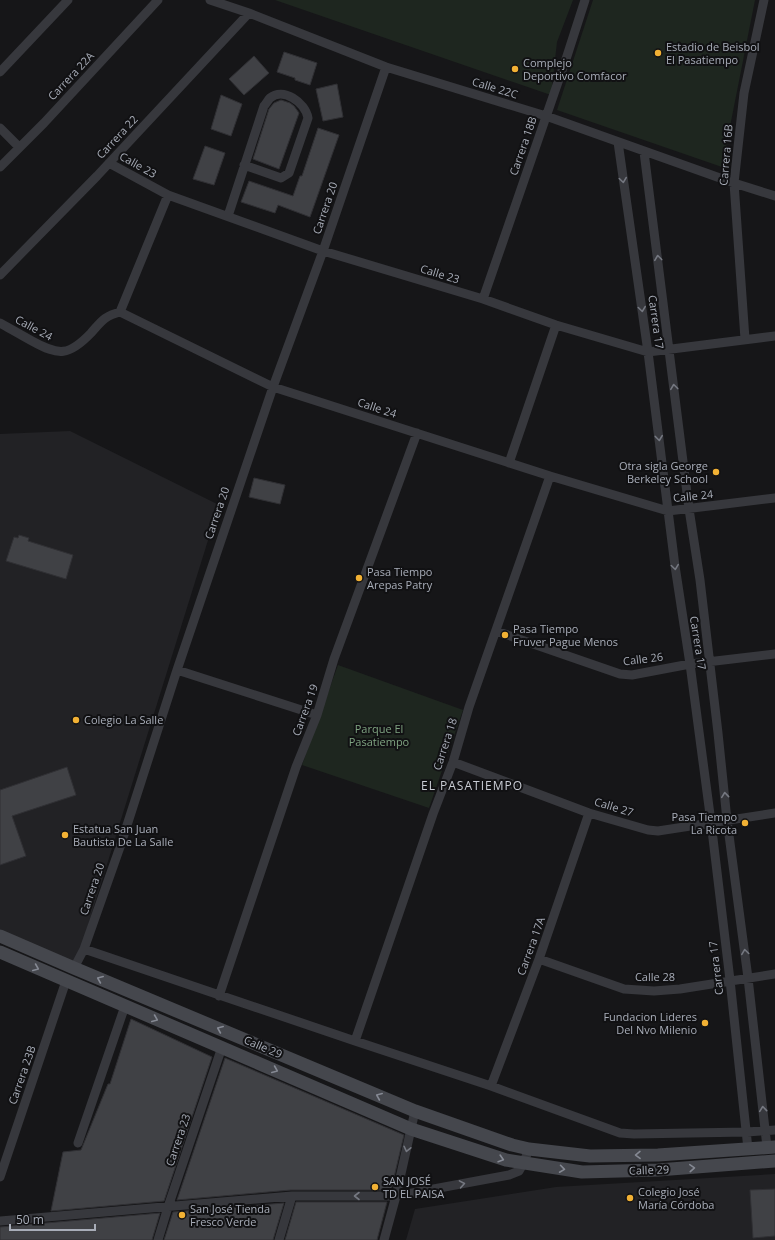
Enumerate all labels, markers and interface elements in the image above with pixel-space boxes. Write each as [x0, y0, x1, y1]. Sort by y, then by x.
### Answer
place label: Estadio de Beisbol El Pasatiempo [666, 39, 760, 67]
street label: Carrera 22A [44, 48, 97, 103]
marker: Estadio de Beisbol El Pasatiempo [653, 48, 663, 58]
place label: Complejo Deportivo Comfacor [523, 55, 627, 83]
marker: Complejo Deportivo Comfacor [510, 64, 520, 74]
street label: Calle 22C [470, 73, 520, 102]
street label: Carrera 22 [93, 112, 141, 162]
street label: Carrera 18B [505, 114, 540, 177]
street label: Carrera 16B [715, 124, 736, 186]
street label: Calle 23 [117, 148, 159, 181]
one-way arrow [618, 177, 627, 184]
street label: Carrera 20 [309, 180, 340, 236]
one-way arrow [654, 255, 663, 261]
street label: Calle 23 [419, 260, 462, 287]
street label: Carrera 17 [645, 294, 668, 350]
one-way arrow [637, 306, 646, 312]
street label: Calle 24 [13, 311, 56, 344]
one-way arrow [670, 384, 679, 390]
street label: Calle 24 [356, 394, 399, 421]
one-way arrow [654, 435, 663, 441]
place label: Otra sigla George Berkeley School [619, 458, 708, 486]
marker: Otra sigla George Berkeley School [711, 467, 721, 477]
street label: Carrera 20 [201, 485, 232, 541]
street label: Calle 24 [672, 486, 714, 505]
place label: Pasa Tiempo Arepas Patry [367, 564, 433, 592]
one-way arrow [670, 564, 679, 570]
marker: Pasa Tiempo Arepas Patry [354, 573, 364, 583]
street label: Carrera 17 [687, 615, 710, 671]
place label: Pasa Tiempo Fruver Pague Menos [513, 621, 618, 649]
marker: Pasa Tiempo Fruver Pague Menos [500, 630, 510, 640]
street label: Calle 26 [622, 649, 664, 668]
street label: Carrera 19 [288, 682, 321, 738]
place label: Colegio La Salle [84, 712, 163, 727]
marker: Colegio La Salle [71, 715, 81, 725]
street label: Carrera 18 [429, 716, 460, 772]
park label: Parque El Pasatiempo [349, 721, 410, 749]
district label: EL PASATIEMPO [421, 777, 523, 794]
one-way arrow [720, 792, 729, 798]
street label: Calle 27 [593, 793, 636, 820]
place label: Pasa Tiempo La Ricota [672, 809, 737, 837]
marker: Pasa Tiempo La Ricota [740, 818, 750, 828]
place label: Estatua San Juan Bautista De La Salle [73, 821, 173, 849]
marker: Estatua San Juan Bautista De La Salle [60, 830, 70, 840]
street label: Carrera 20 [76, 861, 107, 917]
street label: Carrera 17A [513, 914, 548, 977]
street label: Carrera 17 [705, 940, 726, 996]
one-way arrow [741, 949, 750, 955]
one-way arrow [31, 963, 39, 971]
street label: Calle 28 [635, 969, 675, 984]
one-way arrow [97, 976, 105, 984]
place label: Fundacion Lideres Del Nvo Milenio [603, 1009, 697, 1037]
one-way arrow [151, 1014, 159, 1022]
marker: Fundacion Lideres Del Nvo Milenio [700, 1018, 710, 1028]
one-way arrow [217, 1026, 224, 1034]
street label: Calle 29 [242, 1032, 285, 1061]
street label: Carrera 23B [4, 1043, 39, 1106]
one-way arrow [270, 1065, 278, 1073]
one-way arrow [375, 1092, 382, 1100]
one-way arrow [758, 1106, 767, 1112]
street label: Carrera 23 [162, 1112, 193, 1168]
one-way arrow [403, 1146, 411, 1152]
one-way arrow [635, 1151, 641, 1159]
one-way arrow [498, 1154, 505, 1163]
street label: Calle 29 [629, 1161, 669, 1178]
one-way arrow [689, 1163, 695, 1172]
one-way arrow [559, 1164, 565, 1173]
place label: SAN JOSÉ TD EL PAISA [383, 1173, 444, 1201]
one-way arrow [459, 1180, 465, 1189]
marker: SAN JOSÉ TD EL PAISA [370, 1182, 380, 1192]
place label: Colegio José María Córdoba [638, 1184, 714, 1212]
one-way arrow [354, 1192, 360, 1200]
marker: Colegio José María Córdoba [625, 1193, 635, 1203]
place label: San José Tienda Fresco Verde [190, 1201, 270, 1229]
scale bar [10, 1206, 95, 1232]
marker: San José Tienda Fresco Verde [177, 1210, 187, 1220]
text: 50 m [16, 1211, 44, 1228]

